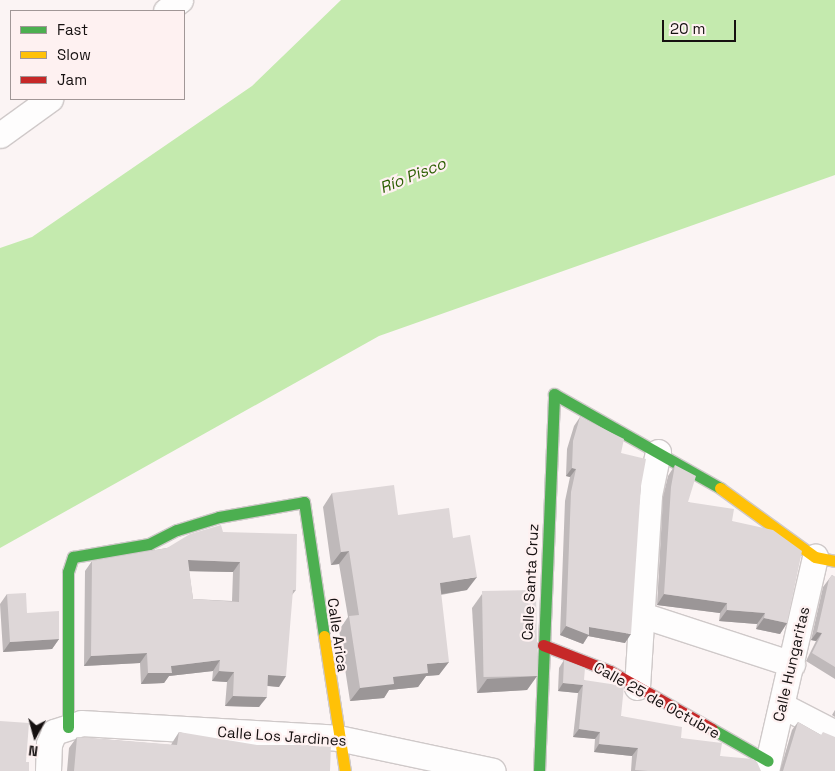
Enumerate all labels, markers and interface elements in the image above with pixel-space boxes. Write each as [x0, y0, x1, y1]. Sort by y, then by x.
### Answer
legend [10, 10, 185, 100]
scale bar [665, 10, 739, 42]
text: 20 m [670, 19, 705, 38]
text: Fast [57, 20, 88, 39]
text: Slow [57, 45, 91, 64]
text: Jam [57, 70, 87, 89]
water label: Río Pisco [377, 154, 449, 198]
street label: Calle Santa Cruz [518, 523, 542, 641]
street label: Calle Arica [324, 597, 352, 673]
street label: Calle Hungaritas [769, 605, 813, 723]
street label: Calle 25 de Octubre [591, 658, 723, 742]
north arrow [10, 711, 60, 761]
street label: Calle Los Jardines [217, 723, 347, 749]
text: N [27, 741, 39, 760]

